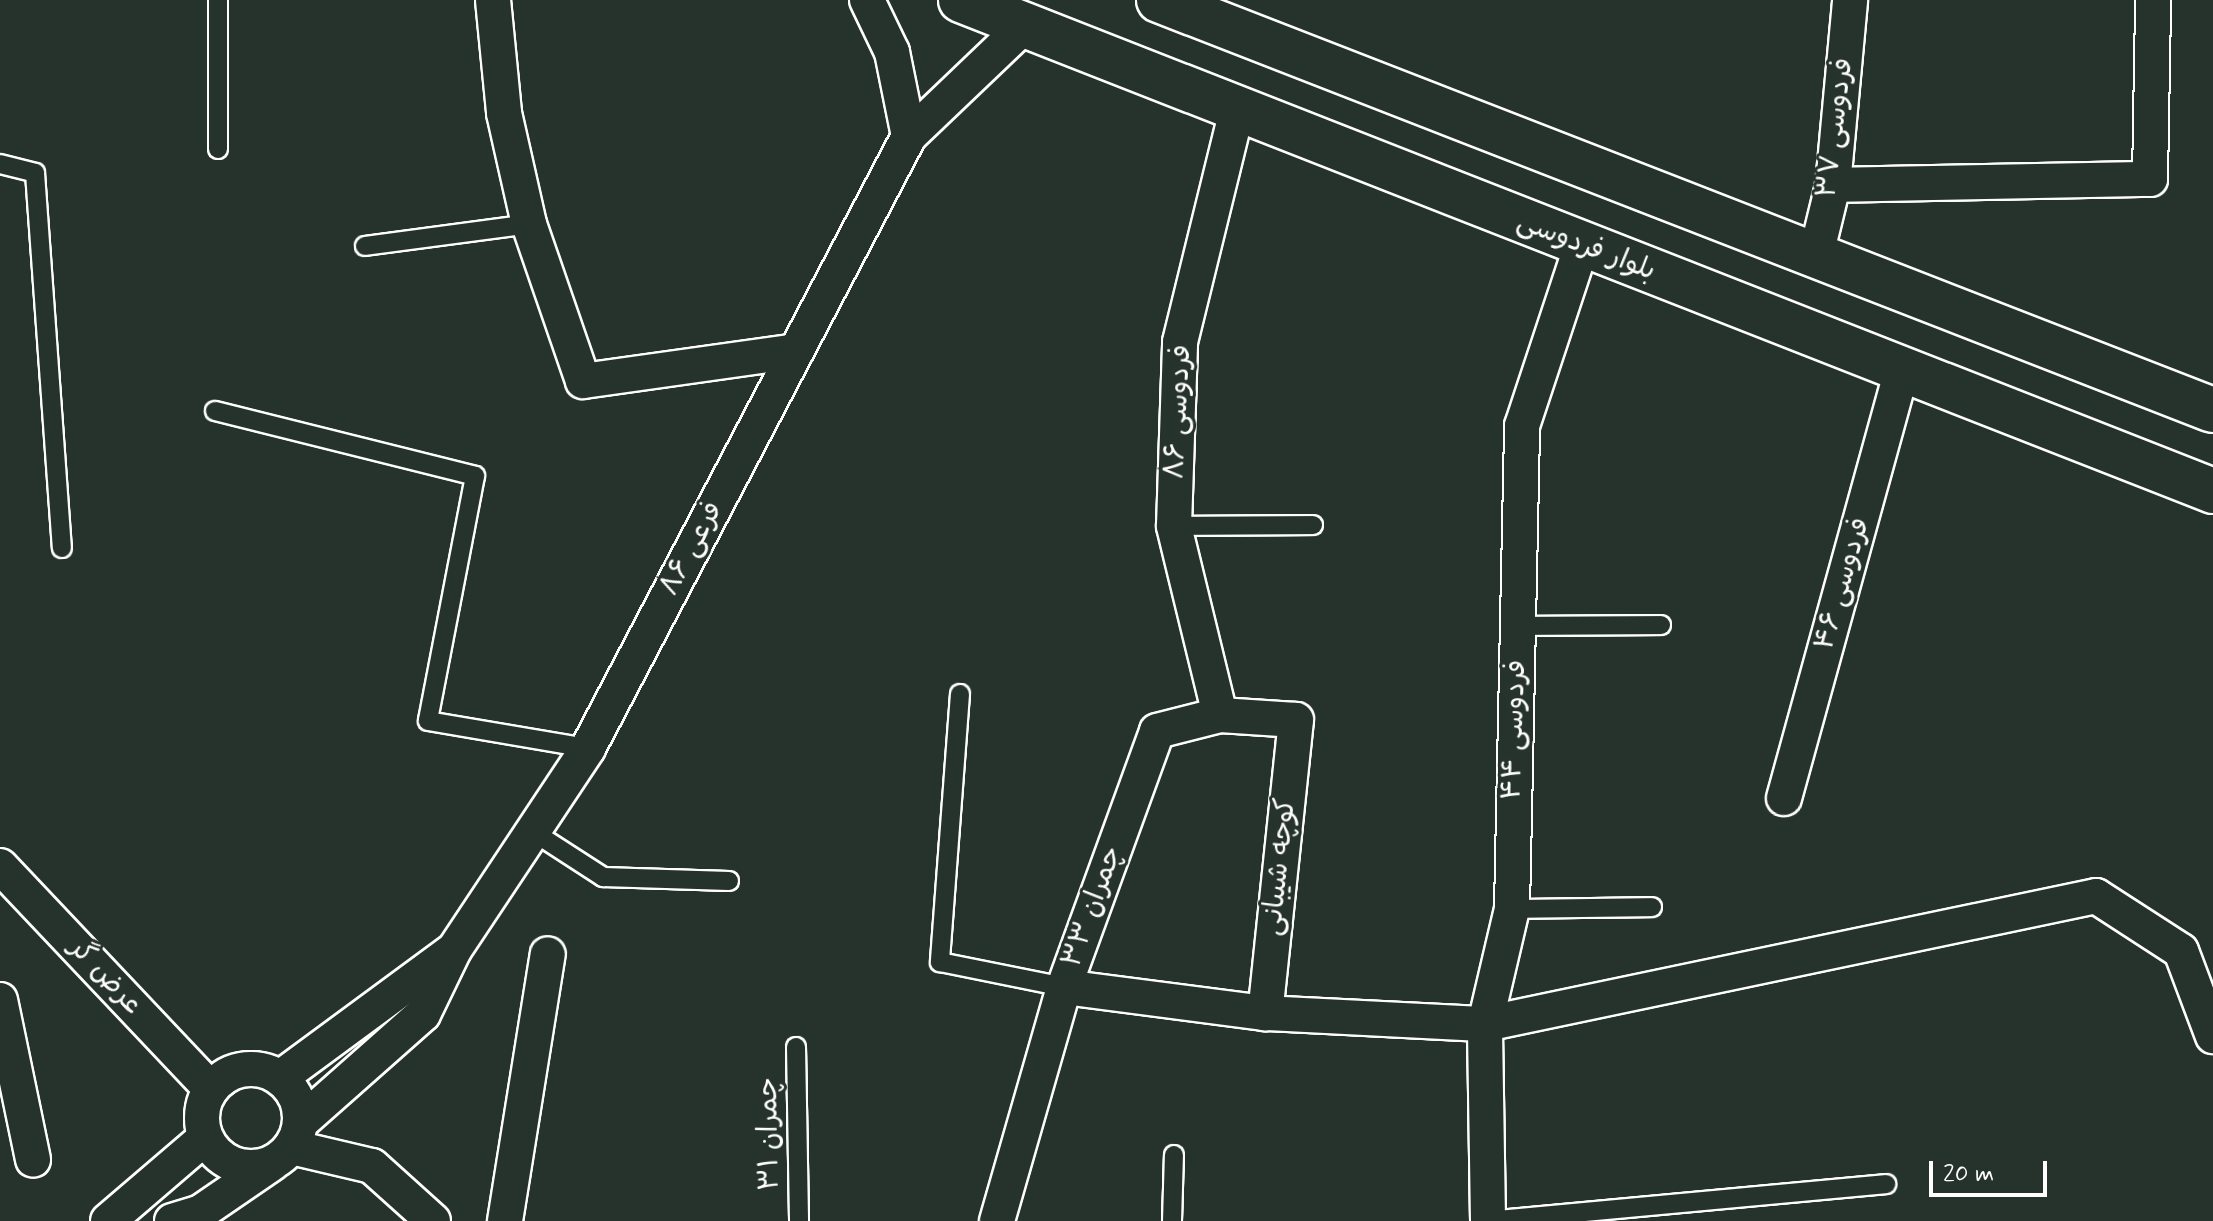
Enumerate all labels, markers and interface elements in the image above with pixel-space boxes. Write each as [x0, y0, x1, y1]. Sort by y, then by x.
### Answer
street label: فردوسی ۳۷ [1811, 56, 1861, 200]
street label: بلوار فردوسی [1512, 205, 1660, 289]
street label: فردوسی ۸۶ [1159, 344, 1199, 480]
street label: فرعی ۸۶ [653, 496, 731, 602]
street label: فردوسی ۴۶ [1808, 514, 1878, 654]
street label: فردوسی ۴۴ [1496, 659, 1534, 801]
street label: کوچه شیبانی [1256, 796, 1304, 938]
street label: چمران ۳۳ [1056, 842, 1130, 972]
street label: عرض گر [61, 932, 149, 1022]
street label: چمران ۳۱ [752, 1077, 788, 1191]
scale bar [1933, 1145, 2051, 1195]
text: 20 m [1943, 1159, 1994, 1190]

